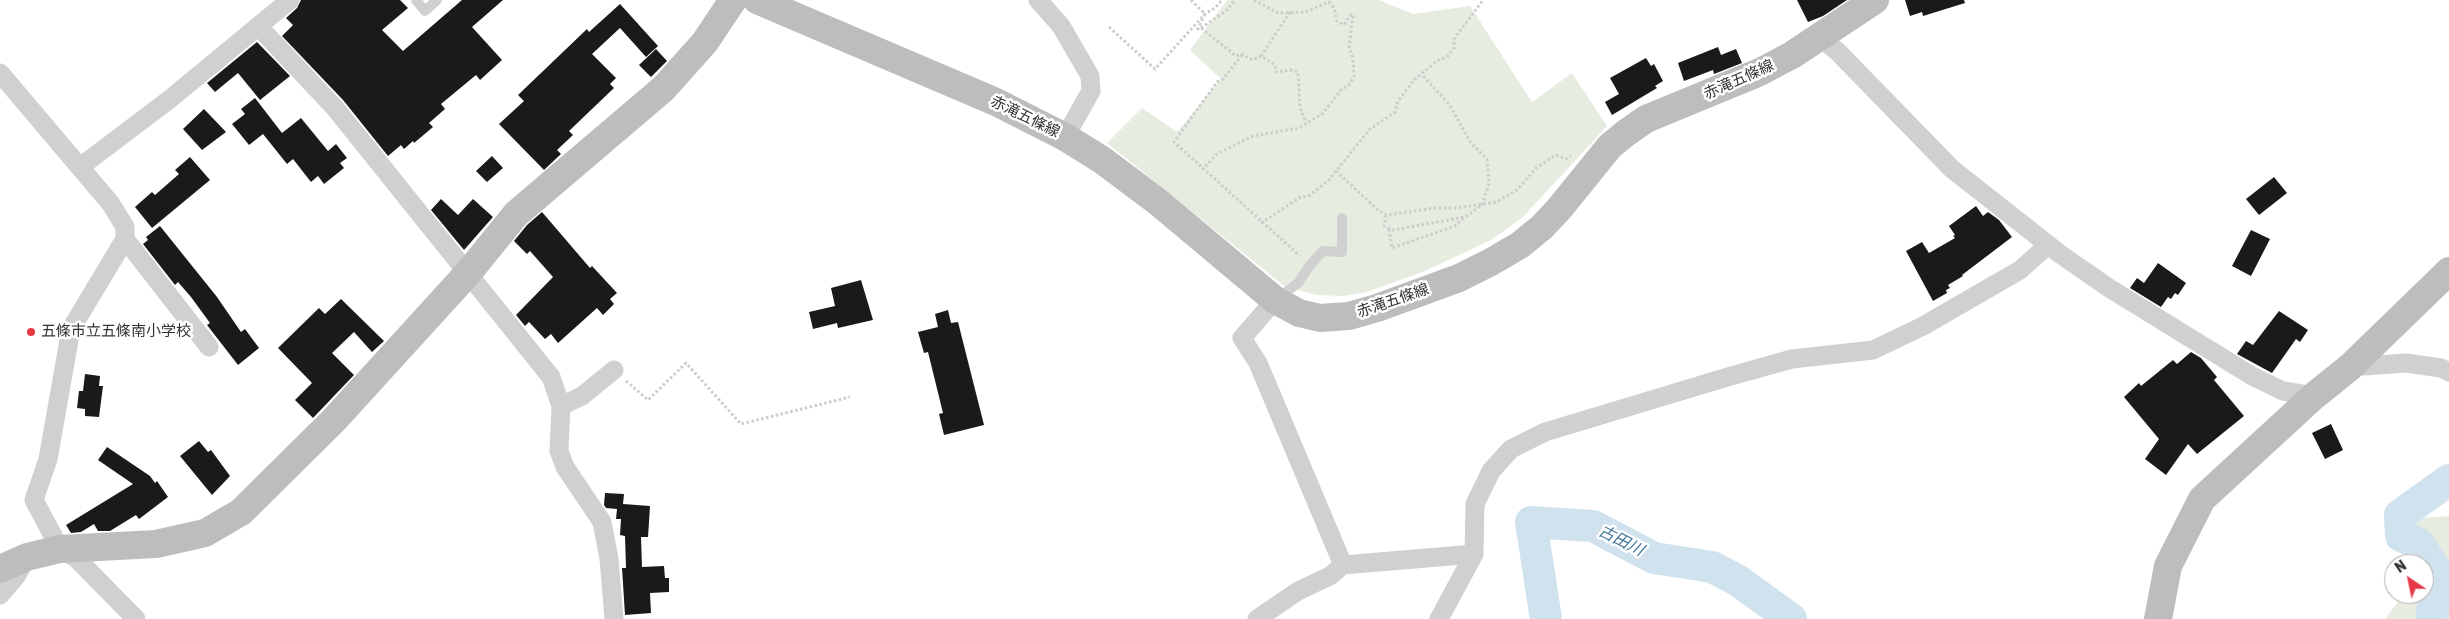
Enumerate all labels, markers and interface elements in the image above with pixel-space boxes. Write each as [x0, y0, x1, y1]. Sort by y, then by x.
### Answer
street label: 赤滝五條線 [1701, 57, 1777, 103]
street label: 赤滝五條線 [987, 92, 1063, 142]
street label: 赤滝五條線 [1355, 280, 1431, 322]
place label: 五條市立五條南小学校 [41, 323, 191, 341]
marker: 五條市立五條南小学校 [25, 326, 37, 338]
water label: 古田川 [1595, 522, 1647, 560]
north arrow [2384, 554, 2434, 604]
text: N [2392, 557, 2410, 577]

